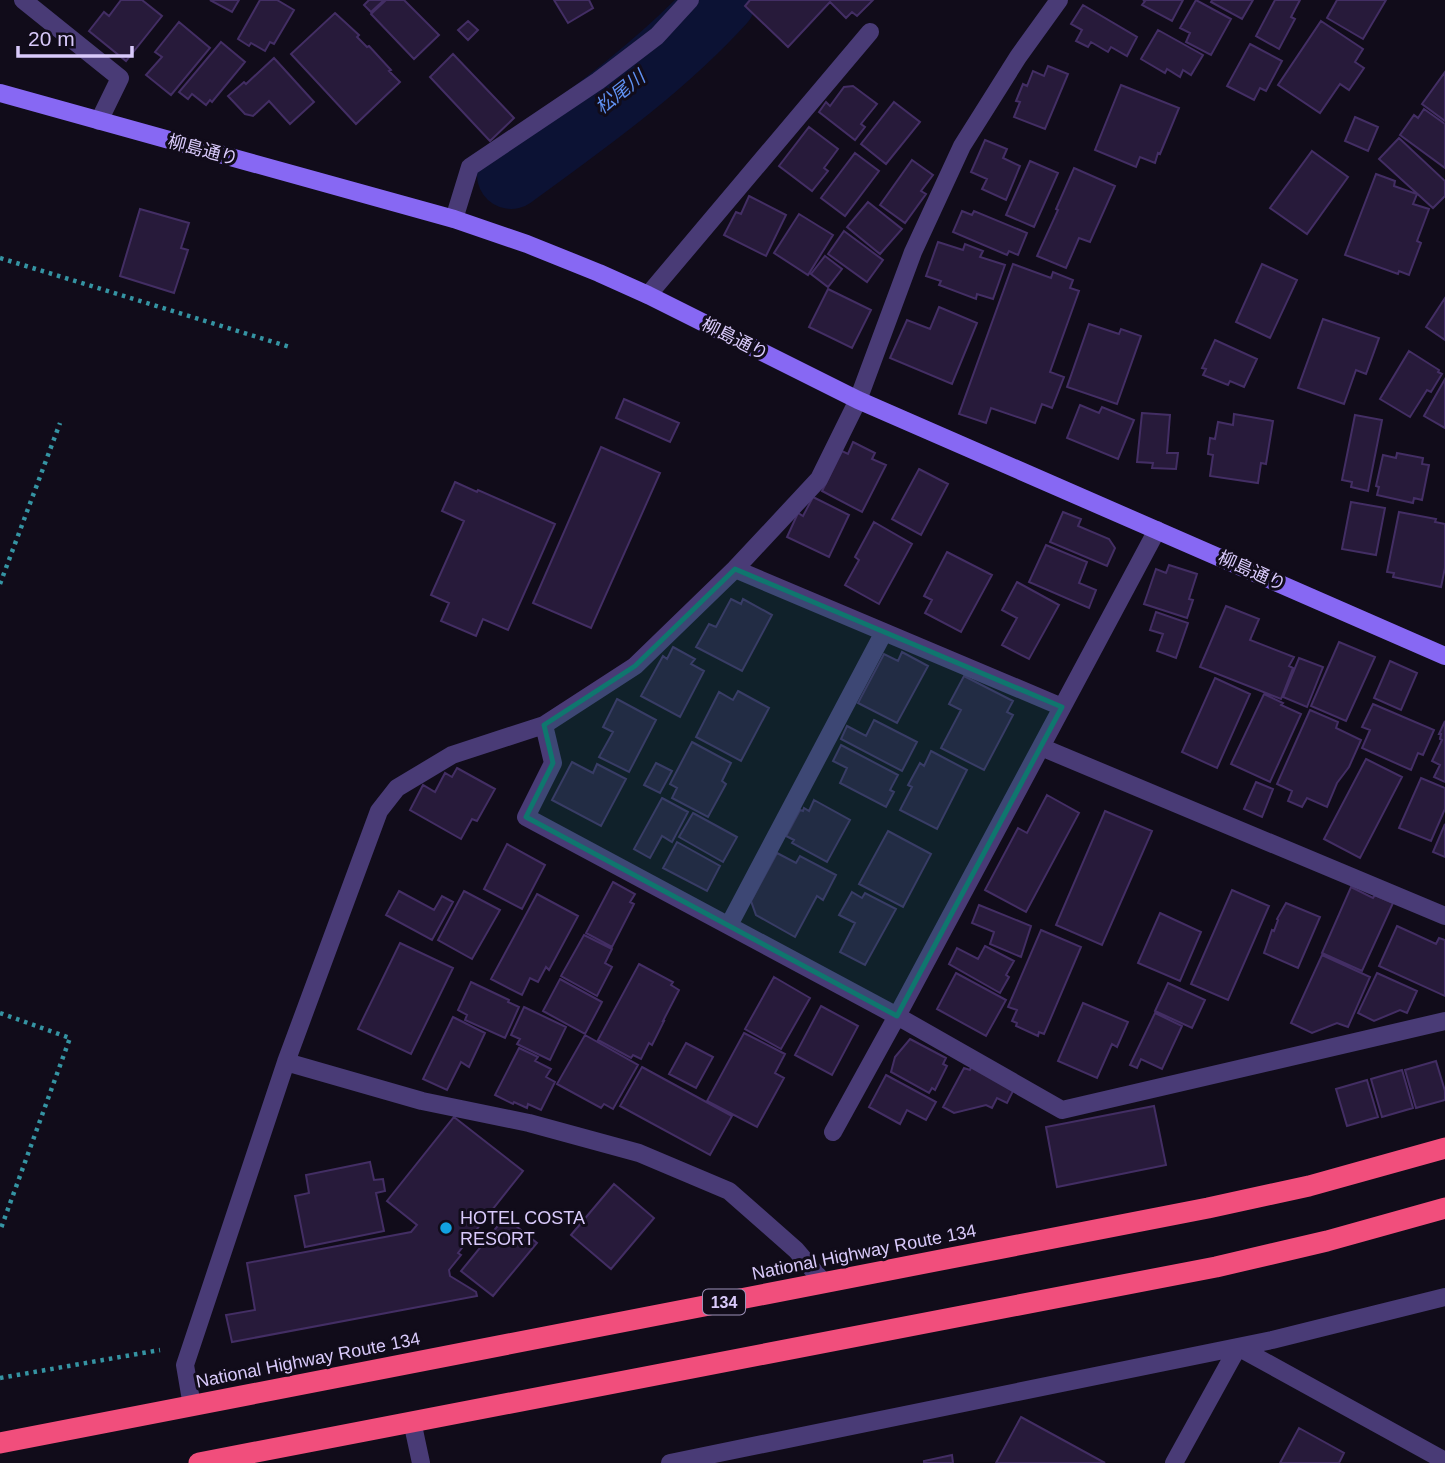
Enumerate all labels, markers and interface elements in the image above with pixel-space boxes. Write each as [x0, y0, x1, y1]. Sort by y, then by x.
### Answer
scale bar [18, 14, 131, 58]
text: 20 m [28, 27, 75, 50]
water label: 松尾川 [591, 65, 650, 118]
street label: 柳島通り [166, 131, 240, 169]
street label: 柳島通り [698, 314, 772, 364]
street label: 柳島通り [1215, 547, 1289, 595]
place label: HOTEL COSTA RESORT [460, 1208, 585, 1249]
marker: HOTEL COSTA RESORT [438, 1220, 454, 1236]
street label: National Highway Route 134 [750, 1220, 978, 1284]
road number: 134 [703, 1290, 745, 1314]
street label: National Highway Route 134 [194, 1328, 422, 1392]

